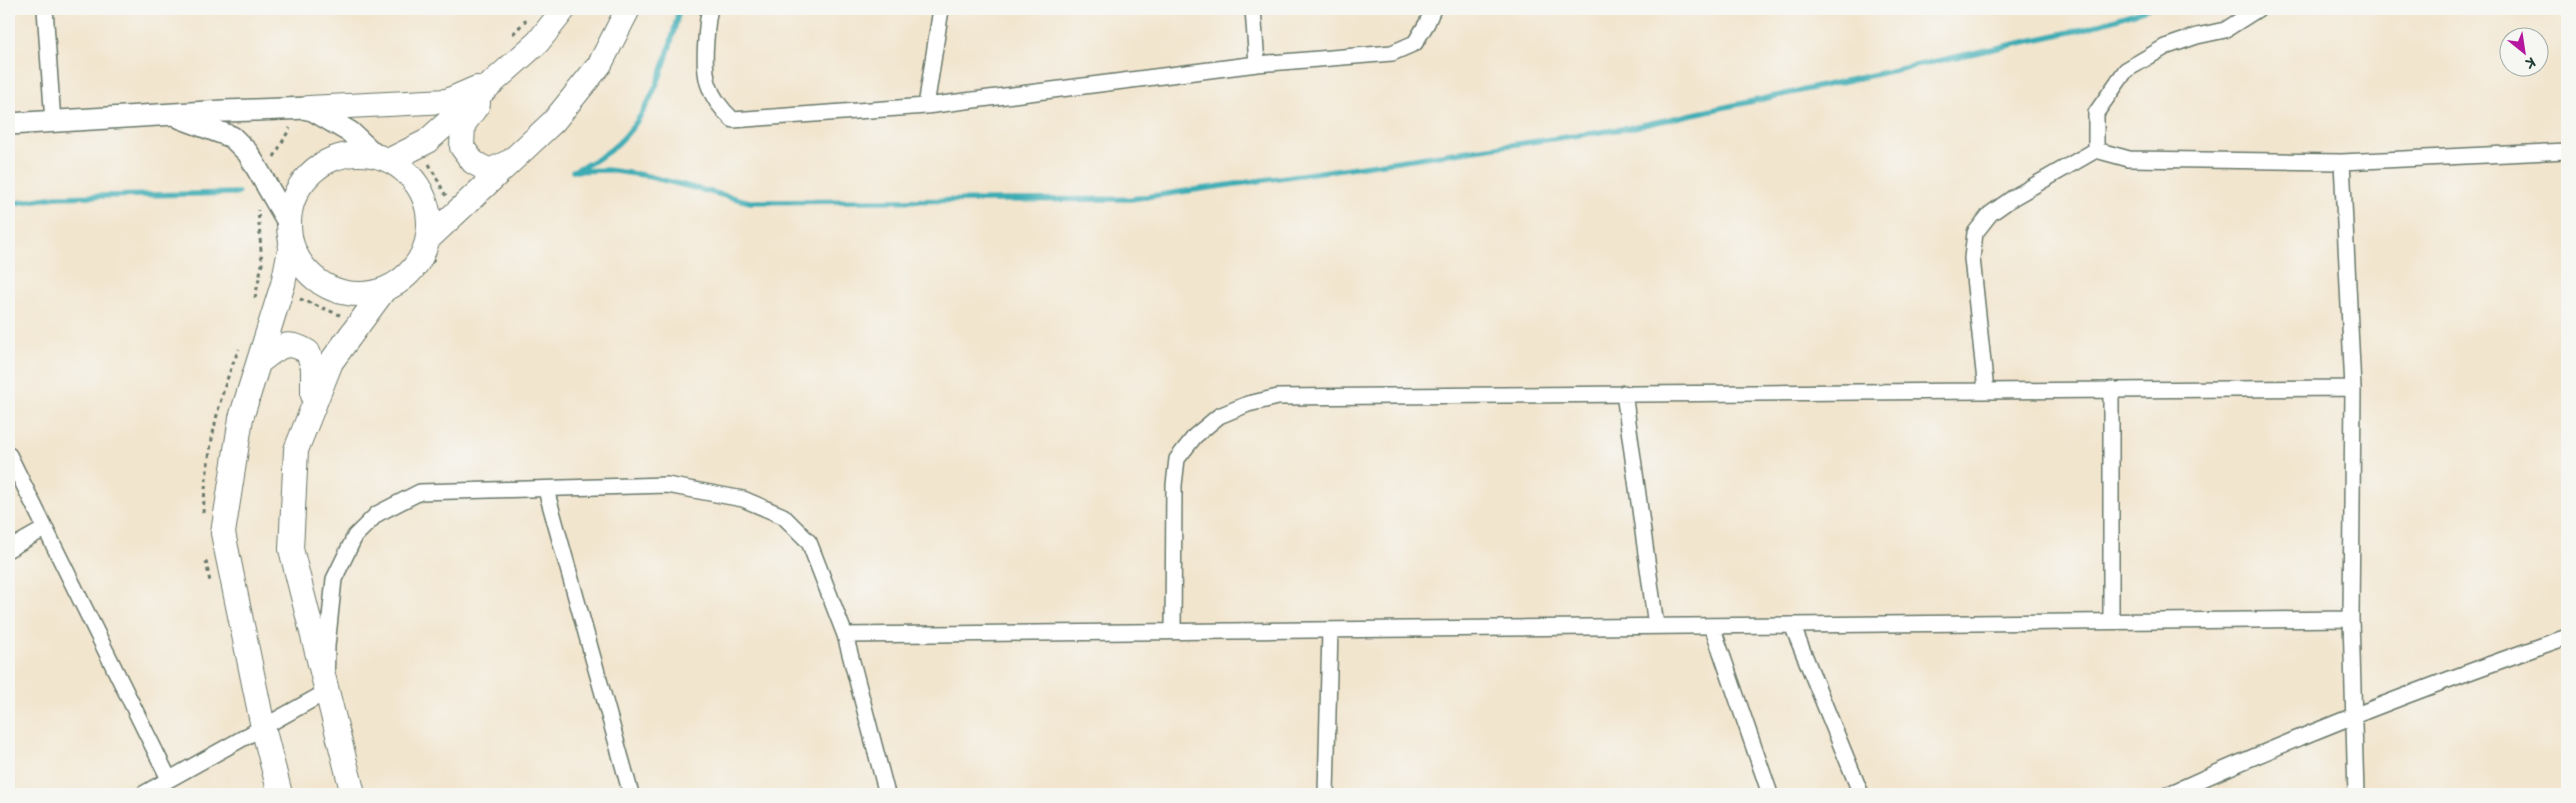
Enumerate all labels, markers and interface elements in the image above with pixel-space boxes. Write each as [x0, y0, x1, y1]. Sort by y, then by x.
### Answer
north arrow [2498, 28, 2548, 78]
text: K [2522, 53, 2539, 74]

